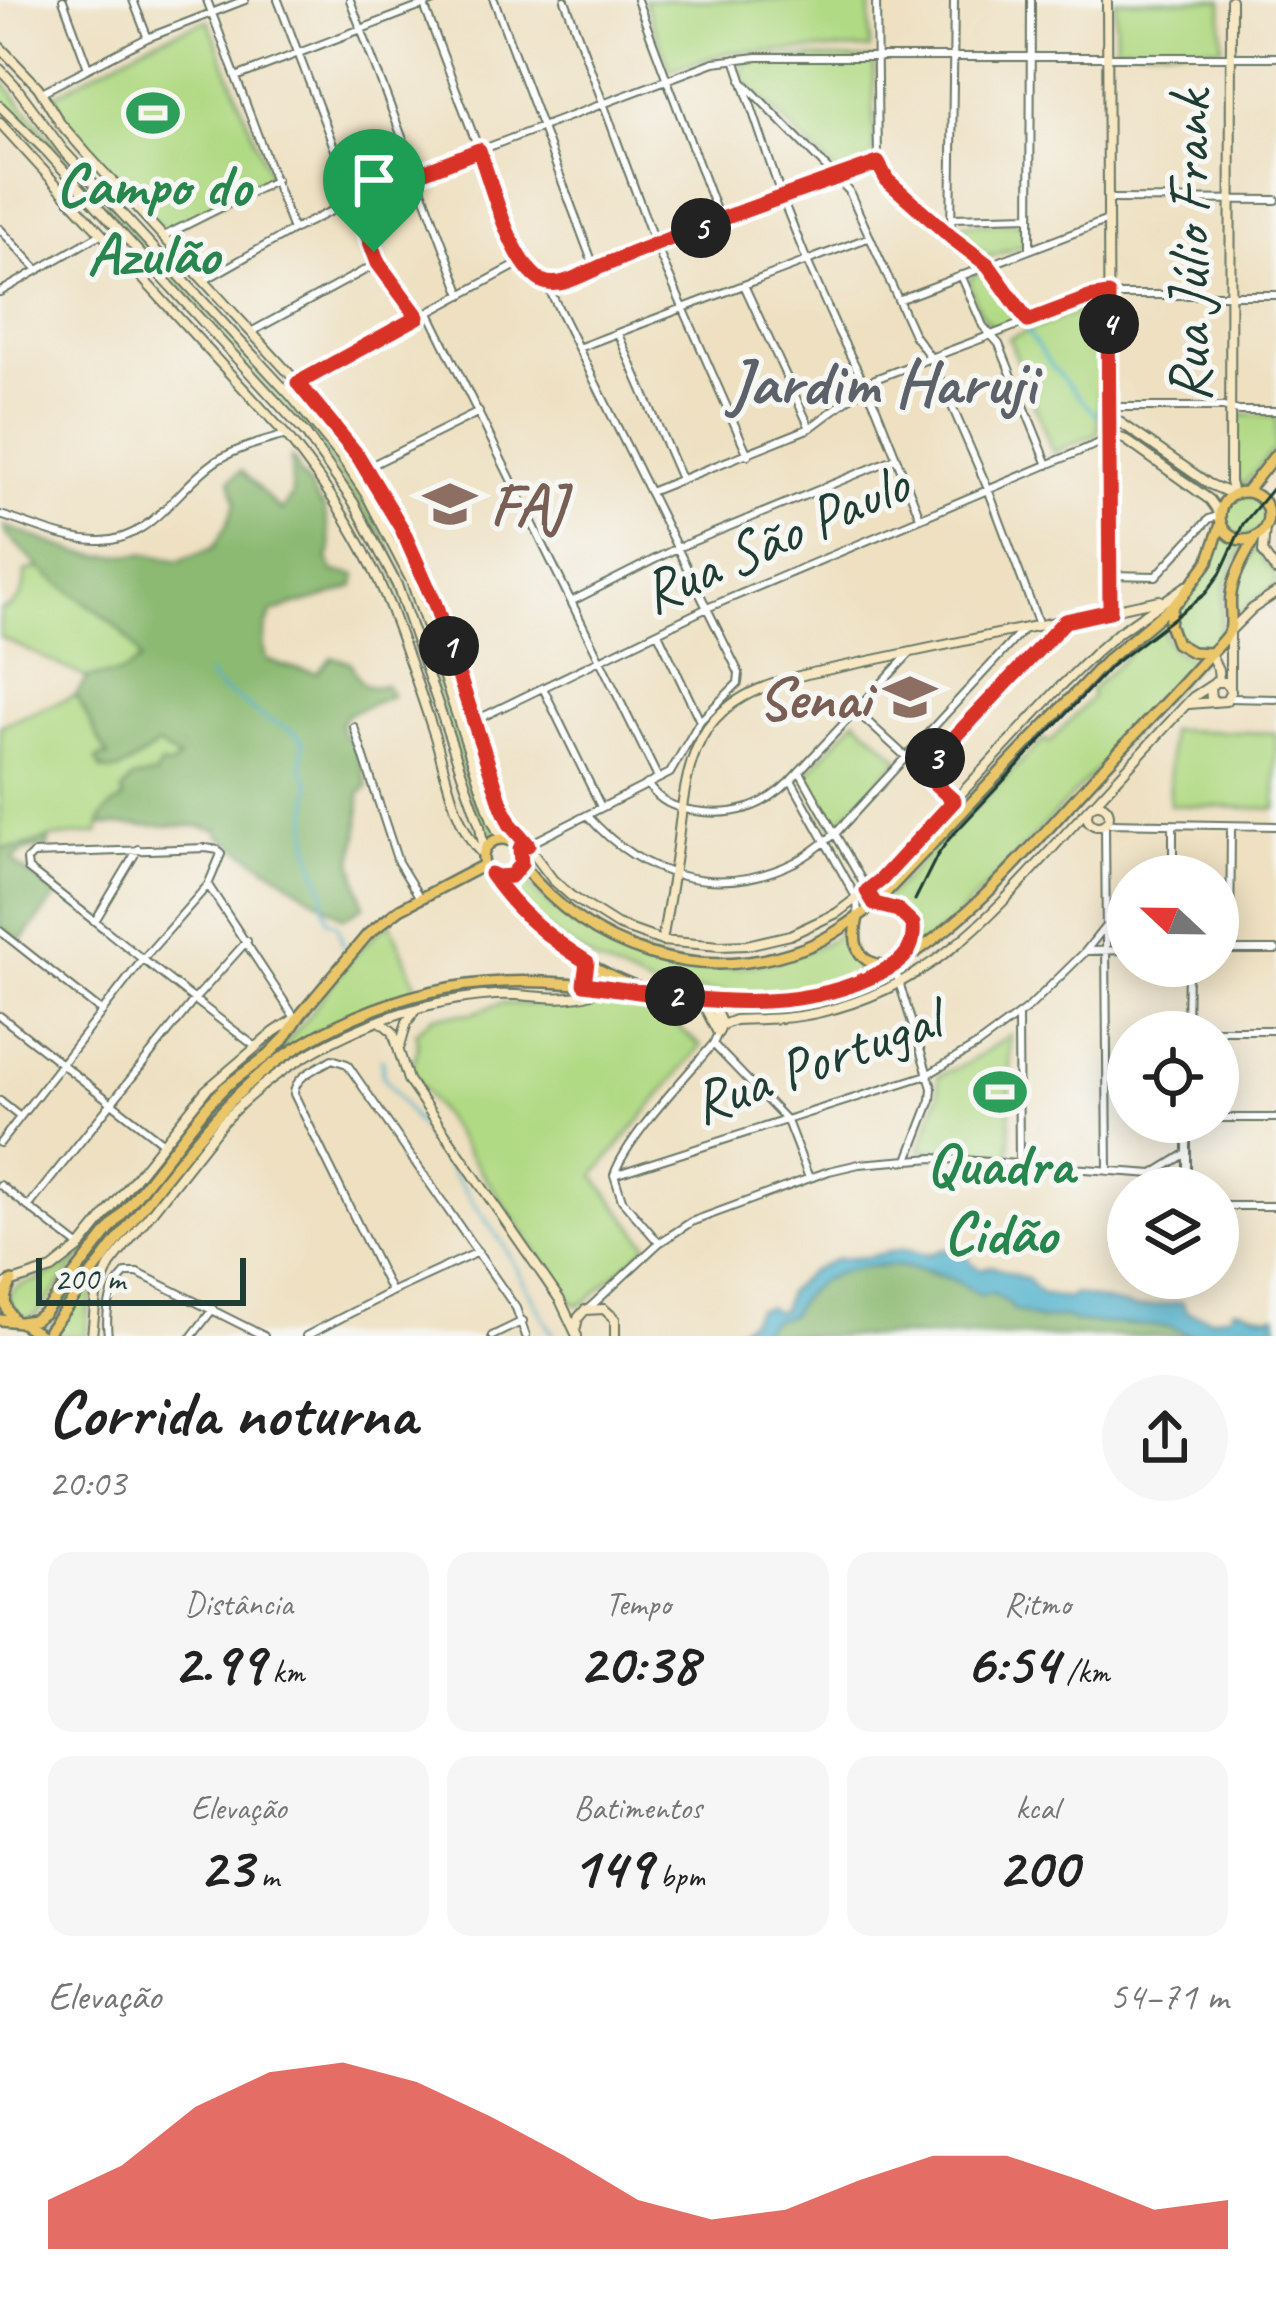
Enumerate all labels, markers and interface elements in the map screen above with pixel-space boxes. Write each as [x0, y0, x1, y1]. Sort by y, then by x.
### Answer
sports icon: Campo do Azulão [124, 84, 182, 142]
street label: Rua Júlio Frank [1151, 87, 1227, 403]
pin [323, 129, 425, 252]
place label: Campo do Azulão [56, 147, 254, 292]
icon: arrive [341, 147, 407, 213]
pin: 5 [671, 198, 731, 258]
text: 5 [694, 207, 708, 249]
pin: 4 [1079, 294, 1139, 354]
text: 4 [1102, 303, 1116, 345]
district label: Jardim Haruji [724, 341, 1044, 424]
street label: Rua São Paulo [629, 444, 922, 631]
place label: FAJ [490, 467, 573, 543]
school or university icon: FAJ [421, 475, 479, 533]
pin: 1 [419, 616, 479, 676]
text: 1 [442, 625, 456, 667]
place label: Senai [758, 660, 877, 736]
school or university icon: Senai [881, 668, 939, 726]
pin: 3 [905, 728, 965, 788]
text: 3 [928, 737, 942, 779]
north arrow [1107, 855, 1239, 987]
map controls [1107, 855, 1239, 1299]
pin: 2 [645, 966, 705, 1026]
text: 2 [668, 975, 682, 1017]
street label: Rua Portugal [681, 978, 959, 1141]
button: locate [1107, 1011, 1239, 1143]
sports icon: Quadra Cidão [971, 1063, 1029, 1121]
place label: Quadra Cidão [926, 1126, 1078, 1271]
button: layers [1107, 1167, 1239, 1299]
scale bar [36, 1252, 246, 1305]
text: 200 m [54, 1258, 125, 1300]
text: Corrida noturna [48, 1372, 416, 1455]
button: share [1102, 1375, 1228, 1501]
text: 20:03 [48, 1459, 126, 1508]
text: Distância [185, 1583, 293, 1625]
text: Tempo [605, 1583, 671, 1625]
text: Ritmo [1004, 1583, 1071, 1625]
text: 2.99 [173, 1625, 264, 1701]
text: 20:38 [578, 1625, 698, 1701]
text: 6:54 [965, 1625, 1058, 1701]
text: km [264, 1651, 305, 1693]
text: /km [1058, 1651, 1109, 1693]
text: Elevação [191, 1787, 287, 1829]
text: Batimentos [574, 1787, 702, 1829]
text: kcal [1016, 1787, 1059, 1829]
text: 23 [198, 1829, 252, 1905]
text: 149 [571, 1829, 651, 1905]
text: 200 [997, 1829, 1078, 1905]
text: m [252, 1855, 279, 1897]
text: bpm [651, 1855, 705, 1897]
text: Elevação [48, 1972, 161, 2021]
text: 54–71 m [1109, 1972, 1228, 2021]

